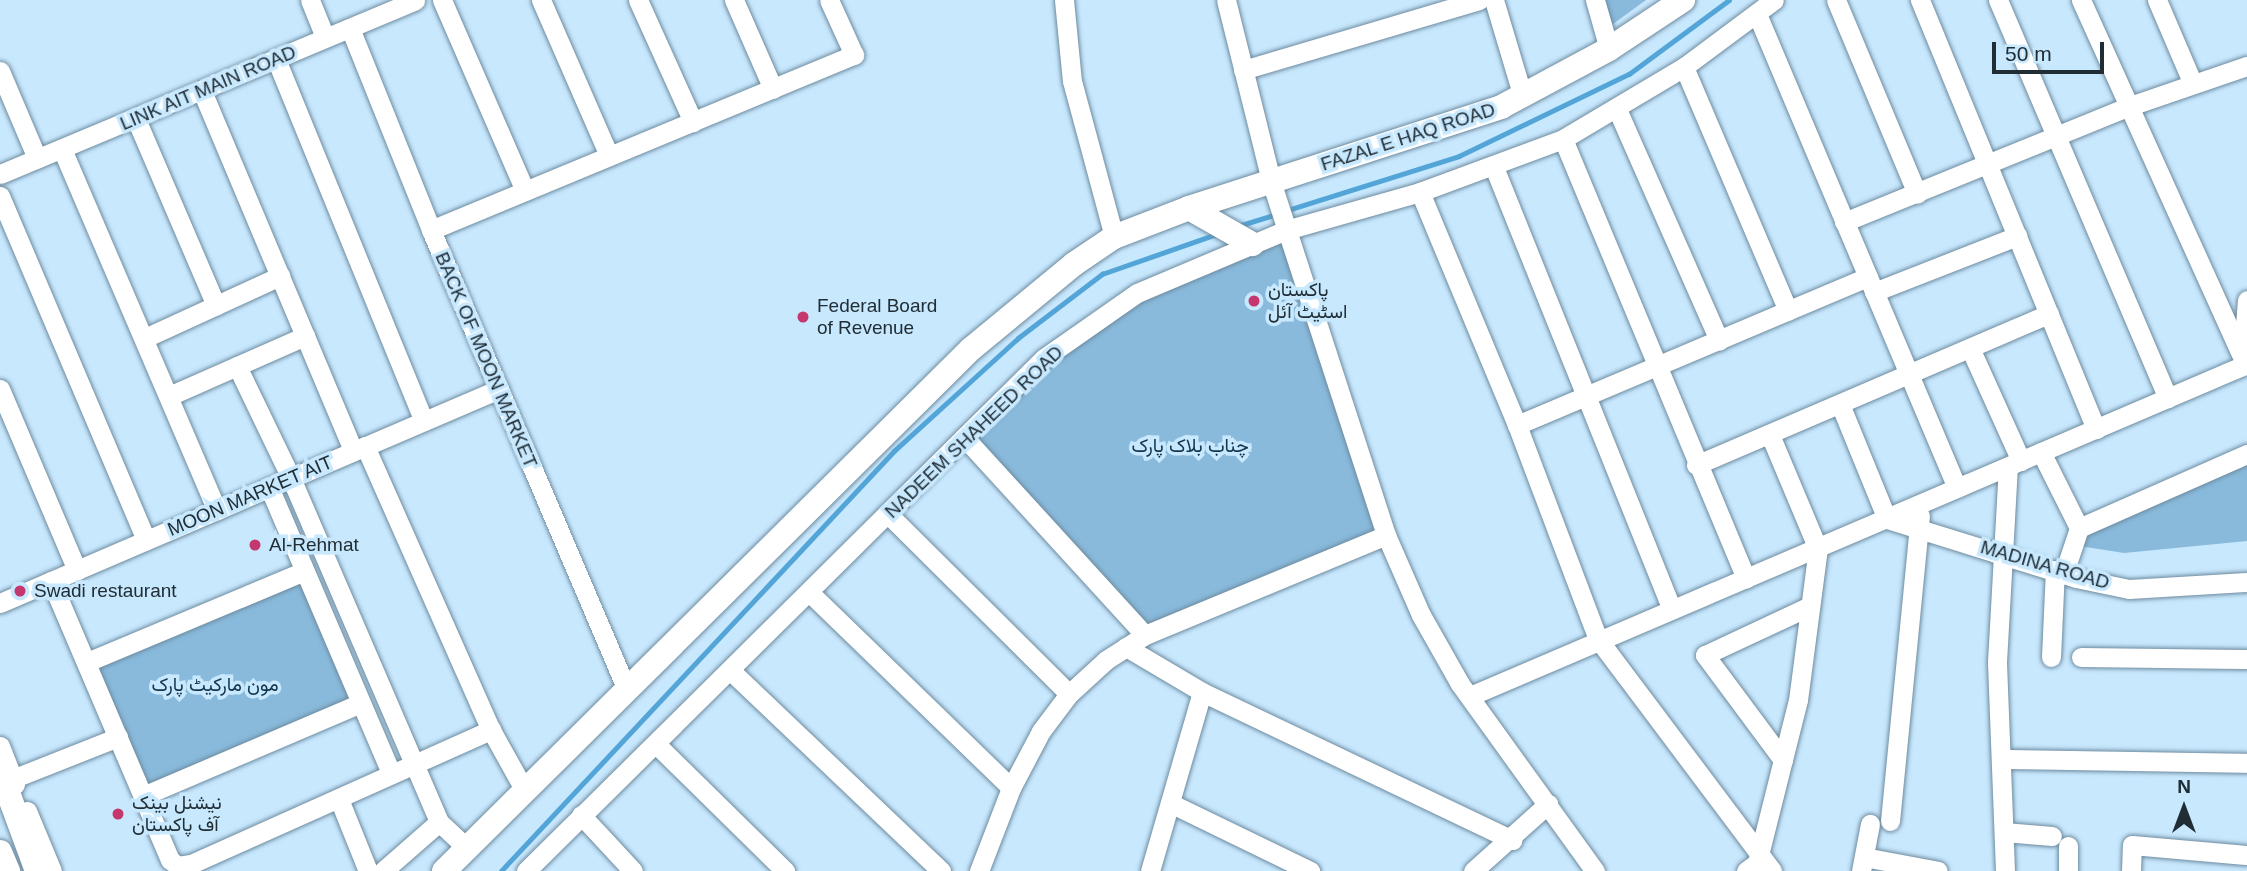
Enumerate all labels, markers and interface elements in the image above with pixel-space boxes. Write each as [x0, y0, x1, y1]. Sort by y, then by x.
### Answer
scale bar [1995, 28, 2107, 72]
street label: LINK AIT MAIN ROAD [116, 40, 300, 136]
text: 50 m [2005, 42, 2052, 65]
street label: FAZAL E HAQ ROAD [1318, 98, 1498, 176]
street label: BACK OF MOON MARKET [430, 249, 542, 471]
place label: پاکستان اسٹیٹ آئل [1268, 279, 1347, 323]
marker: پاکستان اسٹیٹ آئل [1246, 293, 1262, 309]
place label: Federal Board of Revenue [817, 295, 937, 339]
marker: Federal Board of Revenue [795, 309, 811, 325]
street label: NADEEM SHAHEED ROAD [880, 341, 1068, 523]
park label: چناب بلاک پارک [1131, 435, 1249, 457]
street label: MOON MARKET AIT [163, 451, 337, 541]
place label: Al-Rehmat [269, 534, 359, 556]
street label: MADINA ROAD [1977, 536, 2113, 594]
marker: Al-Rehmat [247, 537, 263, 553]
place label: Swadi restaurant [34, 580, 177, 602]
marker: Swadi restaurant [12, 583, 28, 599]
park label: مون مارکیٹ پارک [151, 674, 279, 696]
north arrow [2149, 773, 2219, 843]
text: N [2177, 776, 2191, 797]
place label: نیشنل بینک آف پاکستان [132, 792, 222, 836]
marker: نیشنل بینک آف پاکستان [110, 806, 126, 822]

